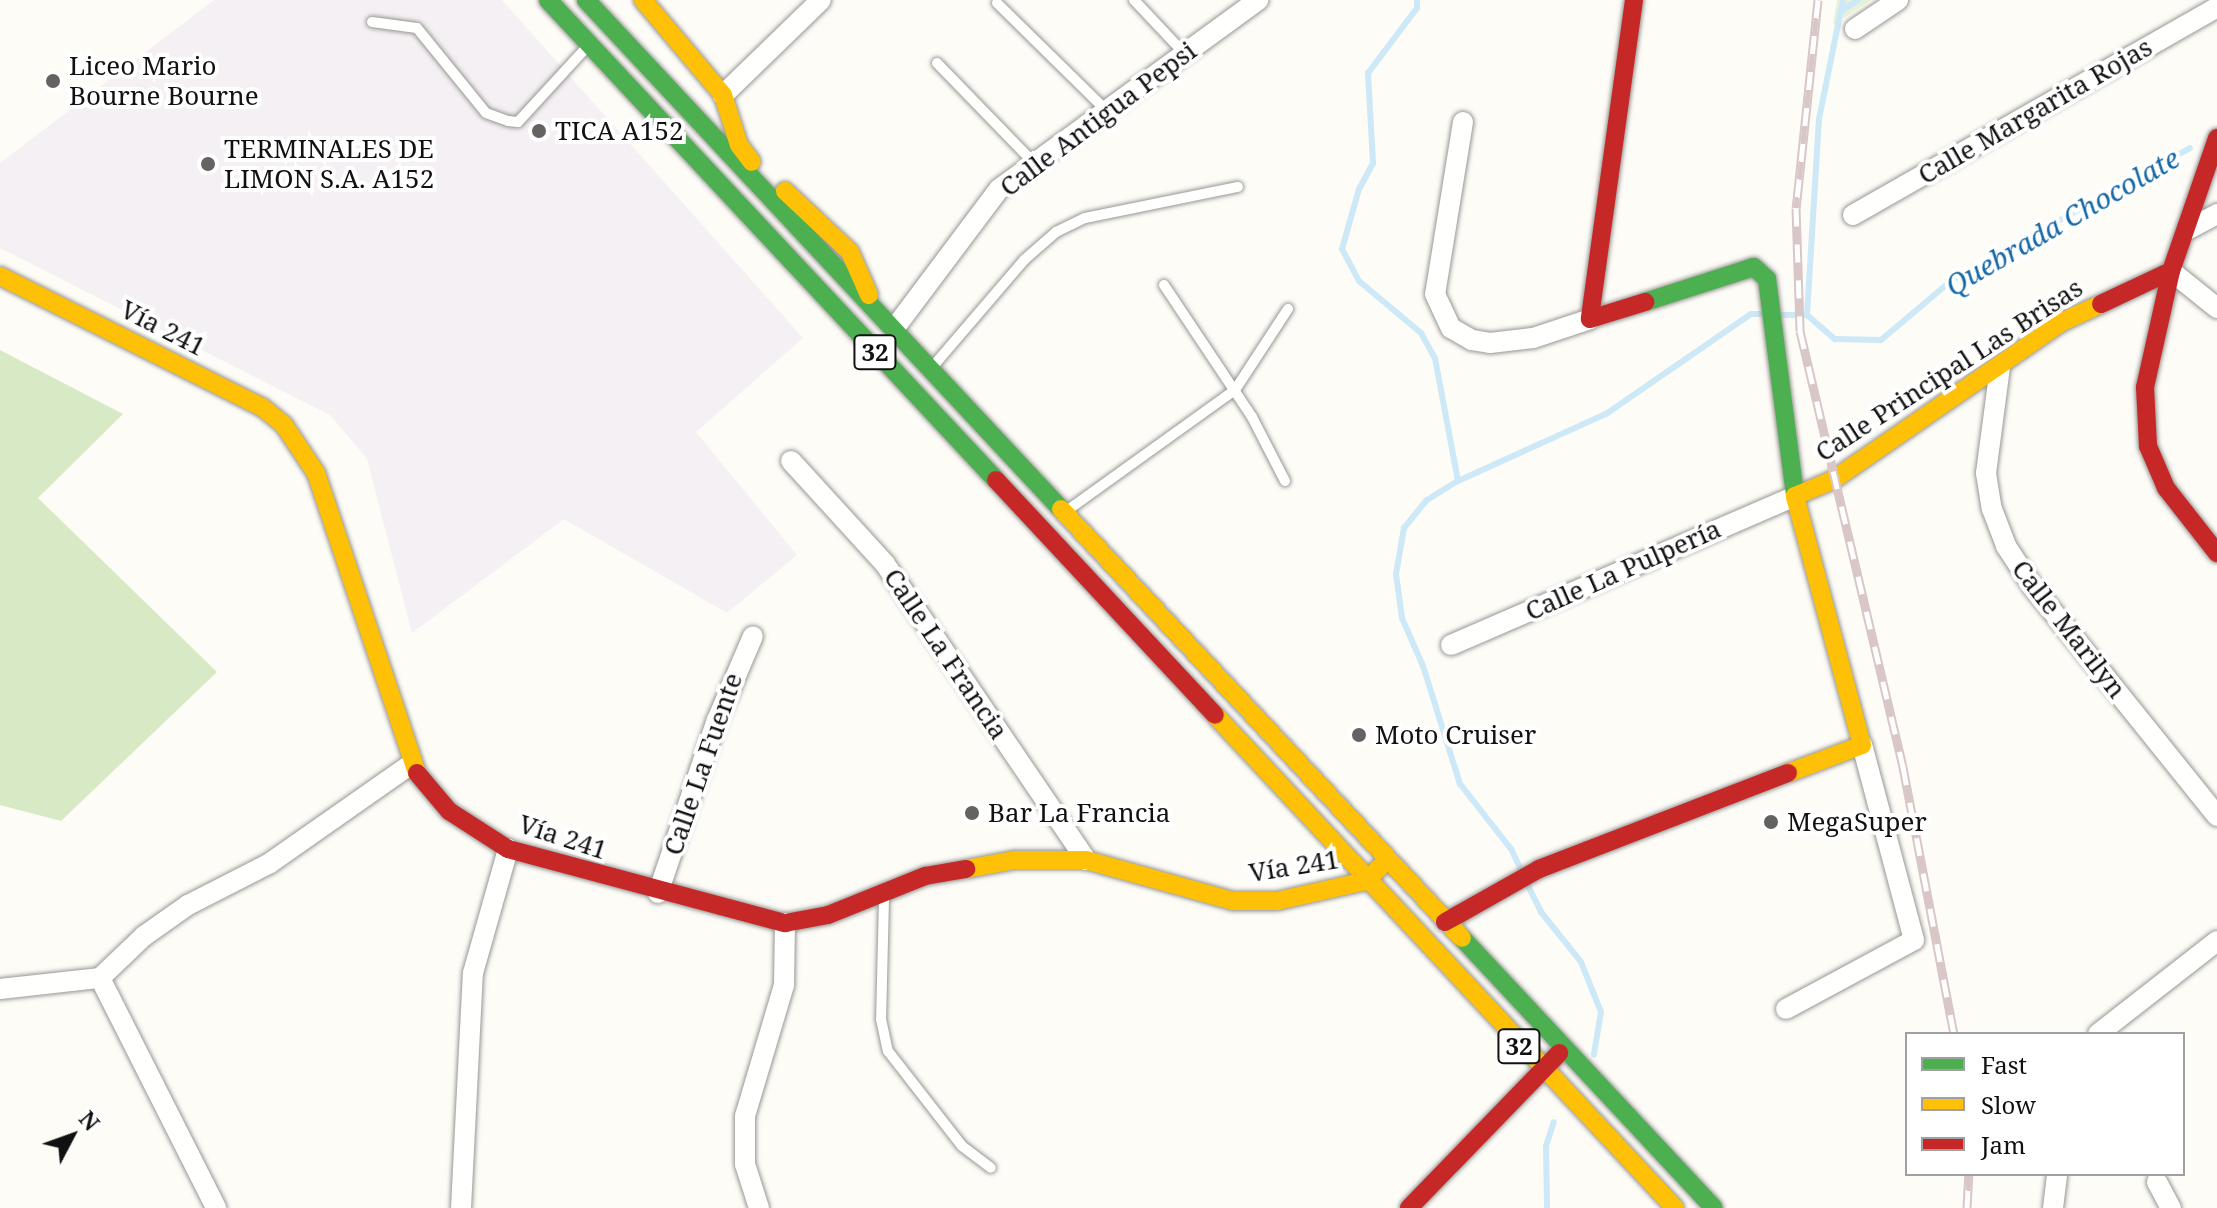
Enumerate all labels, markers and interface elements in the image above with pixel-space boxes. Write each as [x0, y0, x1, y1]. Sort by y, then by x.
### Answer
street label: Calle Margarita Rojas [1913, 31, 2157, 191]
street label: Calle Antigua Pepsi [994, 35, 1202, 203]
place label: Liceo Mario Bourne Bourne [69, 50, 259, 112]
marker: Liceo Mario Bourne Bourne [44, 72, 62, 90]
place label: TICA A152 [555, 115, 683, 147]
marker: TICA A152 [530, 122, 548, 140]
place label: TERMINALES DE LIMON S.A. A152 [224, 133, 434, 194]
water label: Quebrada Chocolate [1939, 140, 2185, 302]
marker: TERMINALES DE LIMON S.A. A152 [199, 155, 217, 173]
street label: Calle Principal Las Brisas [1810, 272, 2088, 468]
street label: Vía 241 [115, 293, 211, 363]
road number: 32 [853, 332, 897, 372]
street label: Calle La Pulpería [1521, 513, 1725, 627]
street label: Calle Marilyn [2005, 554, 2133, 704]
street label: Calle La Francia [877, 563, 1015, 745]
street label: Calle La Fuente [657, 669, 749, 859]
place label: Moto Cruiser [1375, 719, 1536, 751]
marker: Moto Cruiser [1350, 726, 1368, 744]
place label: Bar La Francia [988, 797, 1170, 829]
marker: Bar La Francia [963, 804, 981, 822]
place label: MegaSuper [1787, 806, 1927, 838]
street label: Vía 241 [515, 808, 611, 866]
marker: MegaSuper [1762, 813, 1780, 831]
street label: Vía 241 [1247, 843, 1341, 889]
road number: 32 [1497, 1026, 1541, 1066]
legend [1905, 1032, 2185, 1176]
text: Fast [1981, 1048, 2027, 1081]
text: Slow [1981, 1088, 2036, 1121]
north arrow [32, 1096, 112, 1176]
text: N [73, 1104, 107, 1137]
text: Jam [1981, 1128, 2026, 1161]

